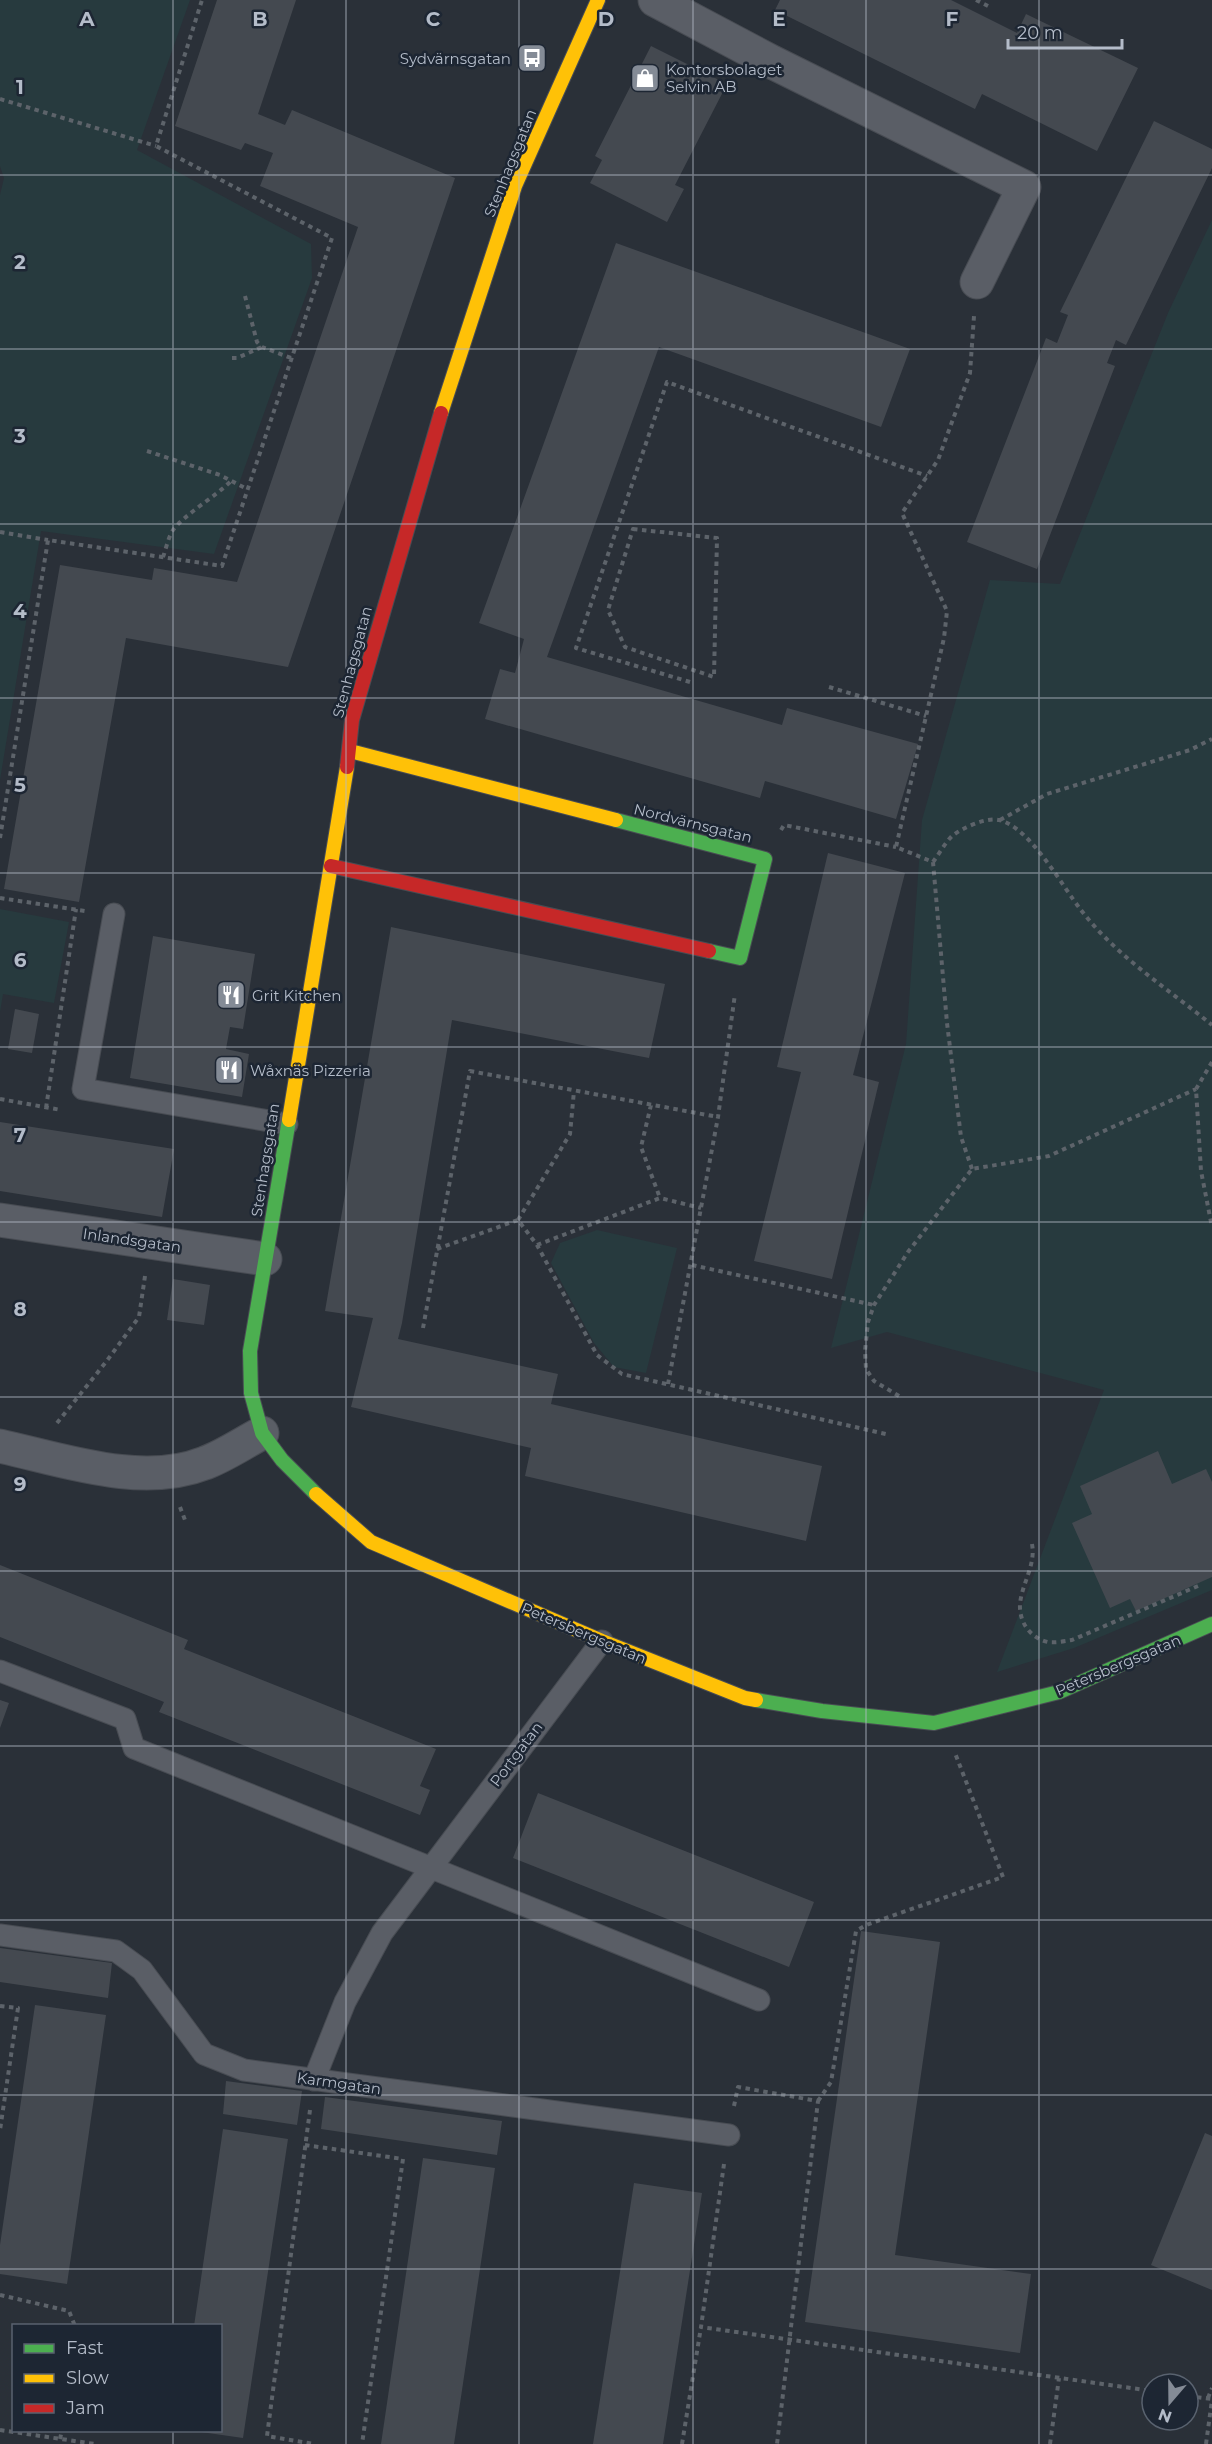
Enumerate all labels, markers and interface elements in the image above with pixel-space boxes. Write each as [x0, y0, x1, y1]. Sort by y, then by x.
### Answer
text: A [78, 7, 95, 31]
text: B [252, 7, 268, 31]
text: C [426, 7, 441, 31]
text: D [598, 7, 614, 31]
text: E [772, 7, 786, 31]
text: F [946, 7, 959, 31]
scale bar [1008, 12, 1122, 50]
text: 20 m [1017, 22, 1063, 44]
bus stop icon: Sydvärnsgatan [516, 42, 548, 74]
place label: Sydvärnsgatan [400, 49, 511, 68]
place label: Kontorsbolaget Selvin AB [666, 60, 782, 96]
shop icon: Kontorsbolaget Selvin AB [629, 62, 661, 94]
text: 1 [16, 75, 24, 99]
street label: Stenhagsgatan [480, 106, 540, 220]
text: 2 [14, 250, 26, 274]
text: 3 [13, 424, 26, 448]
text: 4 [13, 599, 27, 623]
street label: Stenhagsgatan [328, 604, 376, 720]
text: 5 [14, 773, 26, 797]
street label: Nordvärnsgatan [632, 799, 754, 847]
text: 6 [14, 948, 27, 972]
restaurant icon: Grit Kitchen [215, 979, 247, 1011]
place label: Grit Kitchen [252, 986, 341, 1005]
restaurant icon: Wåxnäs Pizzeria [213, 1054, 245, 1086]
place label: Wåxnäs Pizzeria [250, 1061, 371, 1080]
street label: Stenhagsgatan [247, 1102, 283, 1218]
text: 7 [14, 1123, 26, 1147]
street label: Inlandsgatan [82, 1224, 182, 1256]
text: 8 [13, 1297, 27, 1321]
text: 9 [14, 1472, 26, 1496]
street label: Petersbergsgatan [518, 1598, 650, 1668]
street label: Petersbergsgatan [1052, 1630, 1184, 1700]
street label: Portgatan [486, 1718, 546, 1790]
street label: Karmgatan [296, 2068, 382, 2098]
legend [12, 2324, 222, 2432]
text: Fast [66, 2337, 104, 2359]
text: Slow [66, 2367, 109, 2389]
north arrow [1140, 2372, 1200, 2432]
text: Jam [65, 2397, 105, 2419]
text: N [1156, 2404, 1174, 2427]

